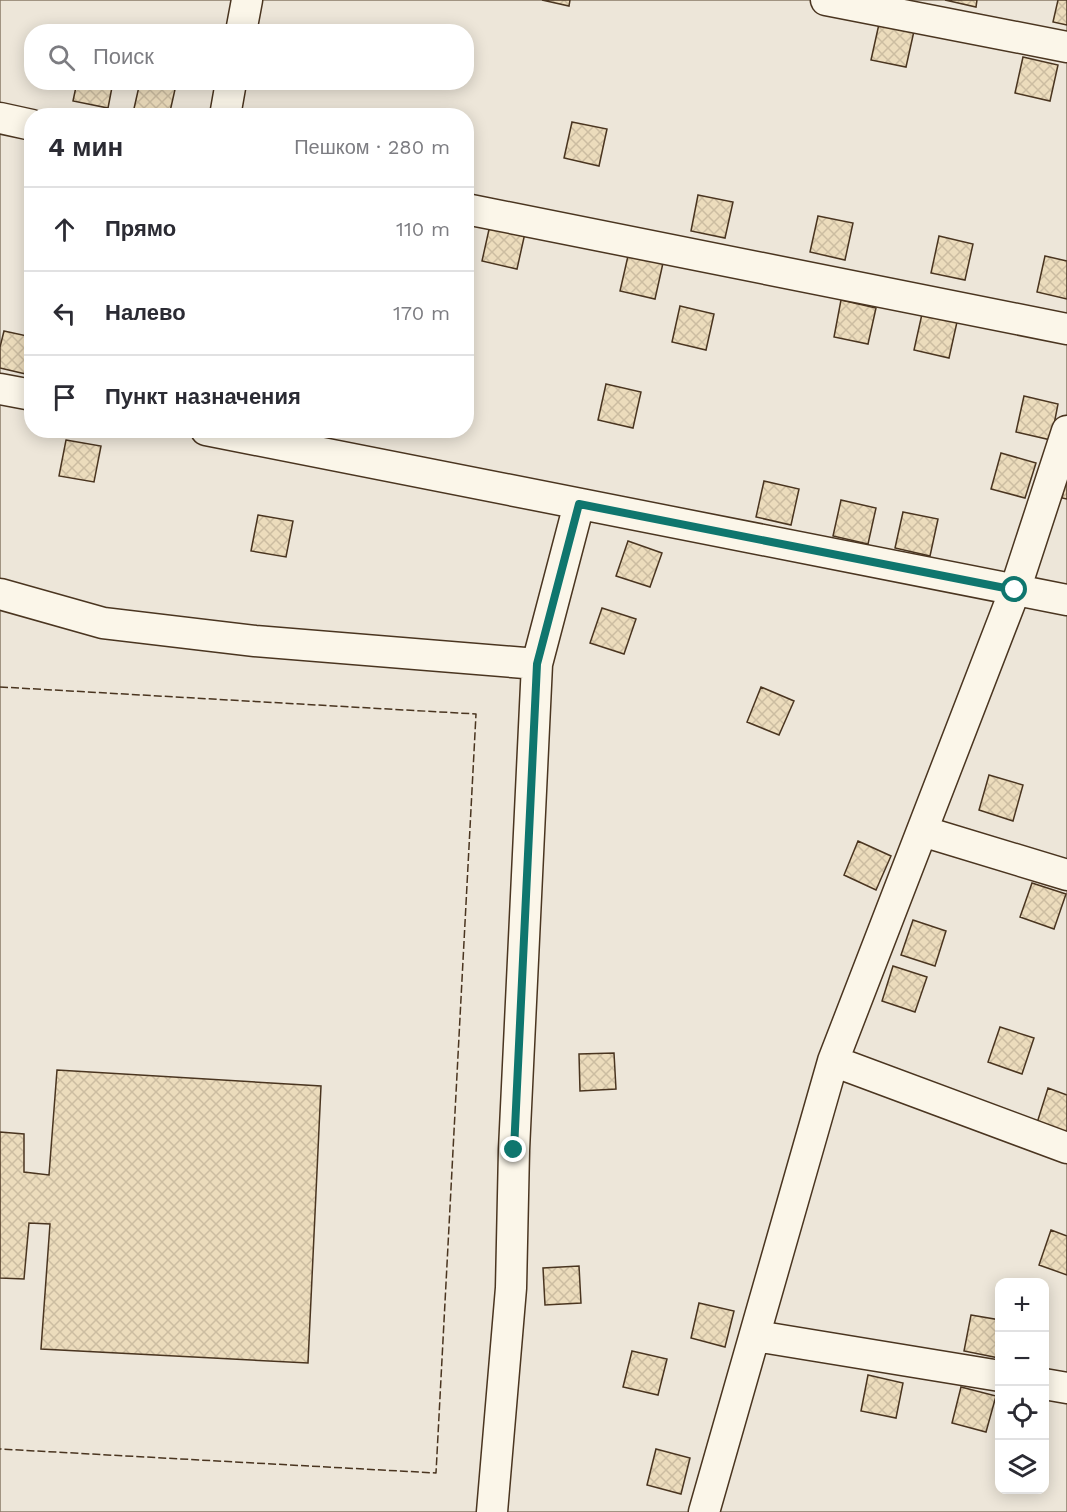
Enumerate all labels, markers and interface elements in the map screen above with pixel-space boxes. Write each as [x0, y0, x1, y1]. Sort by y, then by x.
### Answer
search box [24, 24, 474, 90]
icon: search [45, 41, 78, 74]
text: Поиск [93, 44, 154, 69]
text: 4 мин [48, 132, 123, 162]
text: Пешком · 280 m [294, 135, 450, 159]
icon: ahead [48, 213, 81, 246]
text: Прямо [105, 216, 176, 241]
text: 110 m [396, 217, 450, 241]
icon: left [48, 297, 81, 330]
text: Налево [105, 300, 186, 325]
text: 170 m [393, 301, 450, 325]
icon: arrive [48, 381, 81, 414]
text: Пункт назначения [105, 384, 301, 409]
route start [1001, 576, 1027, 602]
route end [500, 1136, 526, 1162]
map controls [995, 1278, 1049, 1494]
button: + [995, 1278, 1049, 1332]
button: − [995, 1332, 1049, 1386]
button: locate [995, 1386, 1049, 1440]
button: layers [995, 1440, 1049, 1494]

